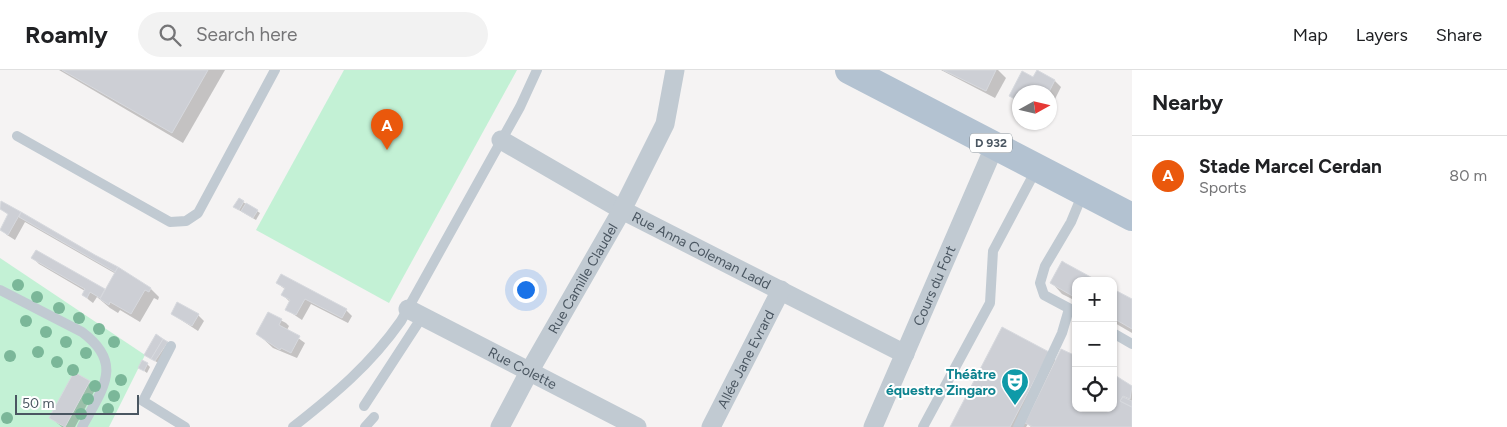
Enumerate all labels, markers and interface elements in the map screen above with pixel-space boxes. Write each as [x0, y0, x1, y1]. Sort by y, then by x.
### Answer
search box [138, 12, 488, 57]
text: Roamly [25, 20, 108, 49]
icon: search [156, 21, 184, 49]
text: Search here [196, 23, 297, 46]
text: Map [1293, 24, 1328, 46]
text: Layers [1356, 24, 1408, 46]
text: Share [1436, 24, 1482, 46]
north arrow [1012, 85, 1057, 130]
text: Nearby [1152, 90, 1223, 115]
pin: A [371, 109, 403, 150]
road number: D 932 [970, 134, 1012, 152]
text: Stade Marcel Cerdan [1199, 155, 1382, 178]
text: A [1162, 166, 1174, 185]
text: 80 m [1449, 166, 1487, 185]
text: Sports [1199, 178, 1246, 197]
street label: Rue Anna Coleman Ladd [629, 208, 774, 293]
street label: Rue Camille Claudel [545, 220, 621, 337]
street label: Cours du Fort [910, 243, 959, 329]
your location [513, 277, 539, 303]
map controls [1072, 277, 1117, 412]
button: + [1072, 277, 1117, 322]
street label: Allée Jane Evrard [714, 308, 778, 412]
button: − [1072, 322, 1117, 367]
street label: Rue Colette [485, 344, 560, 393]
place label: Théâtre équestre Zingaro [886, 366, 996, 399]
theatre icon: Théâtre équestre Zingaro [1000, 367, 1030, 406]
button: locate [1072, 367, 1117, 412]
scale bar [15, 392, 139, 415]
text: 50 m [22, 395, 54, 412]

